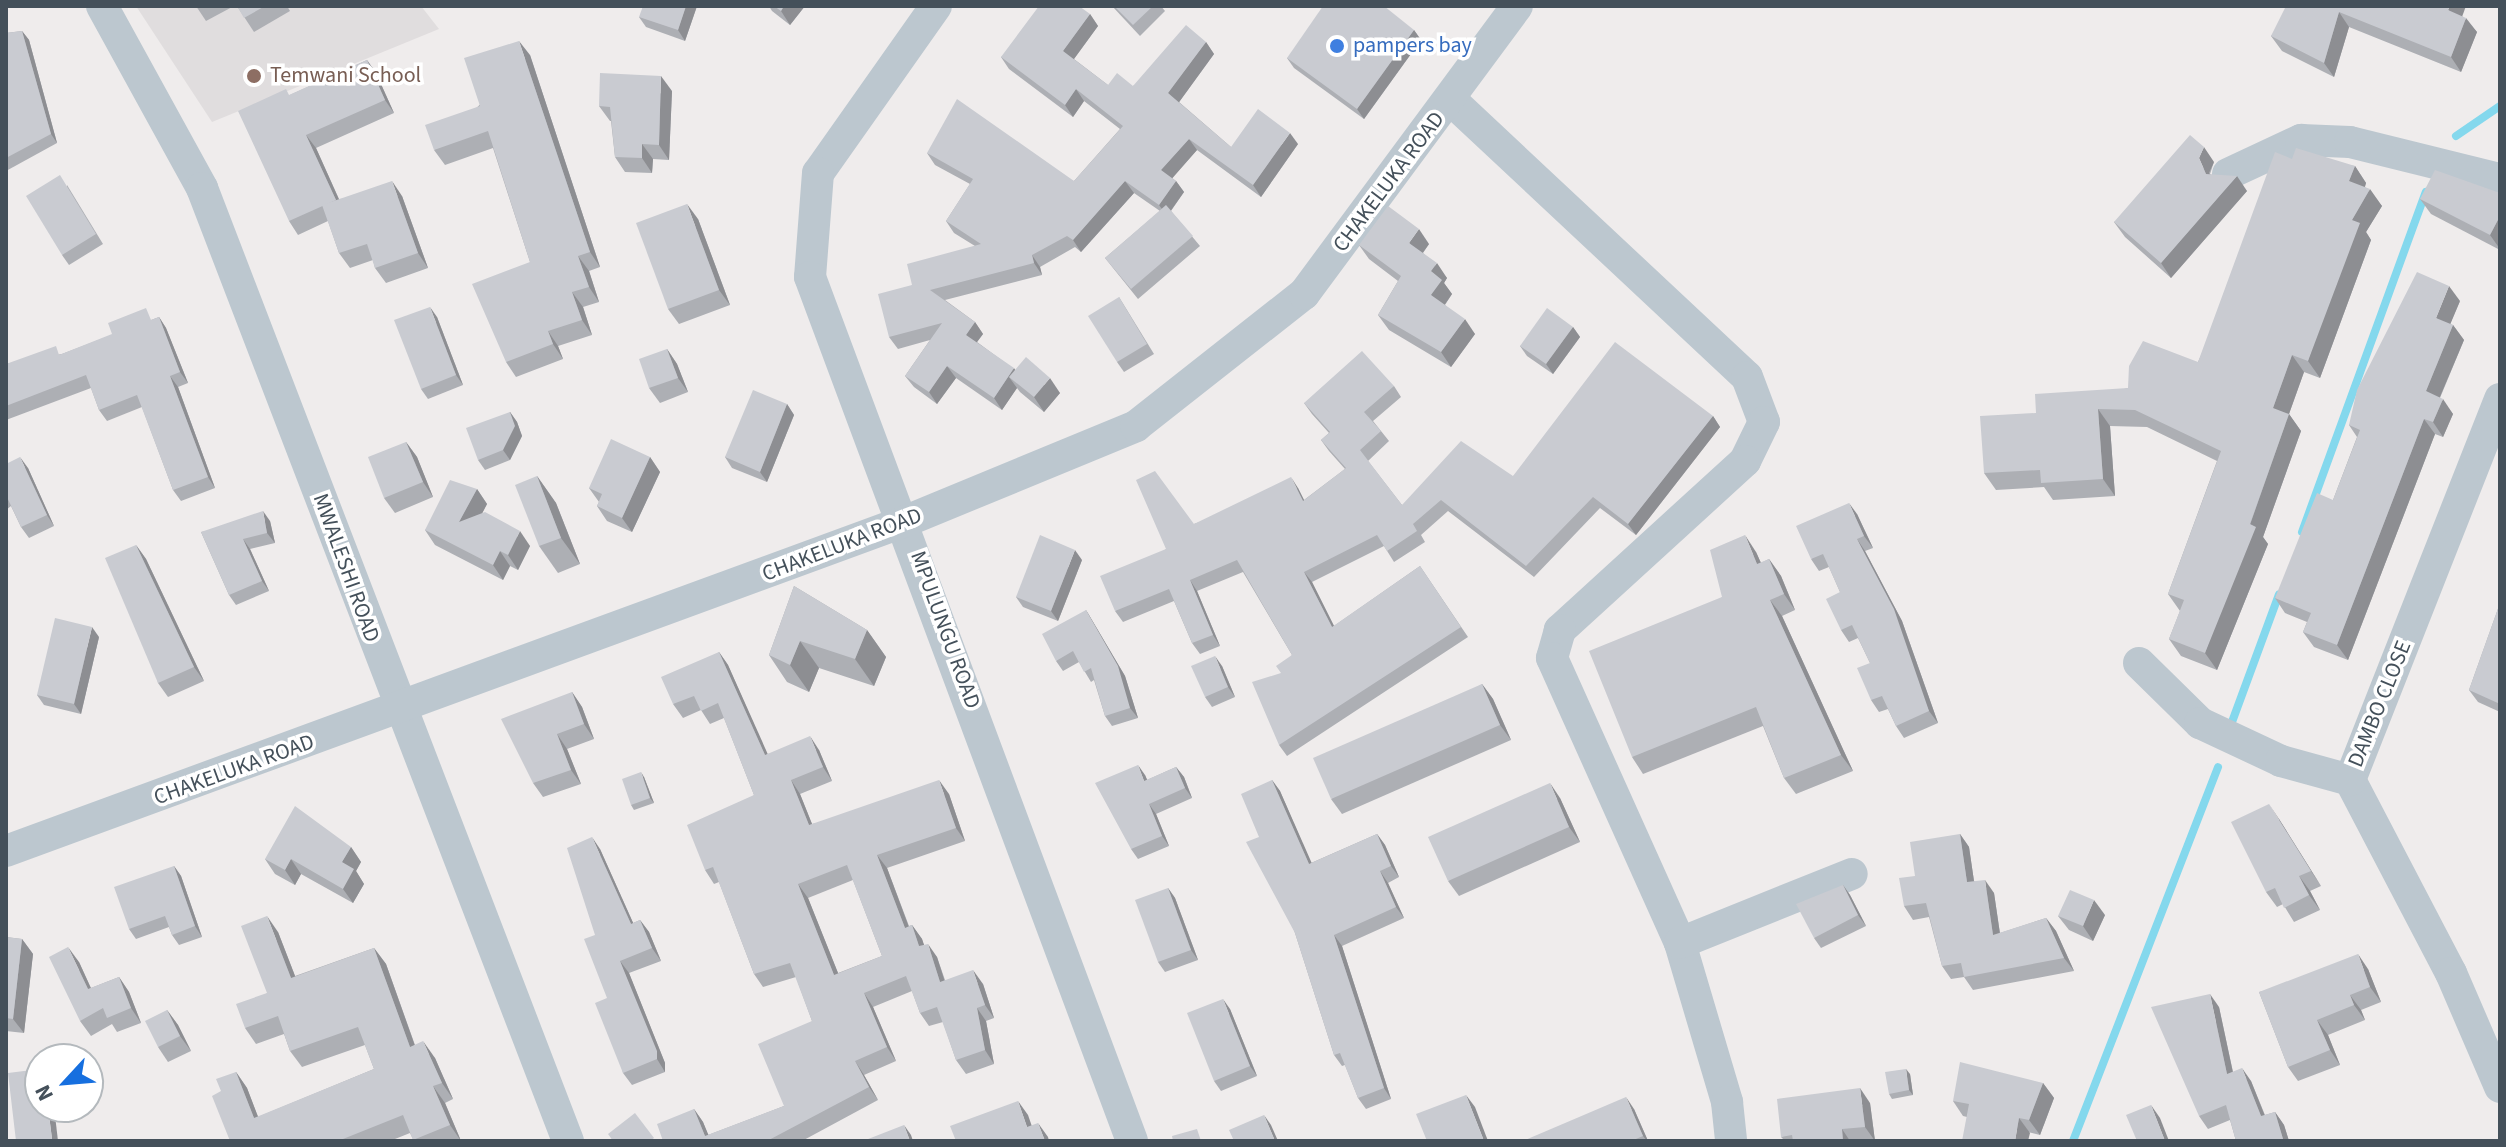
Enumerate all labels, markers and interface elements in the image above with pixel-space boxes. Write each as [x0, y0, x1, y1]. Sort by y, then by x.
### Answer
place label: pampers bay [1353, 33, 1472, 59]
marker: pampers bay [1328, 37, 1346, 55]
place label: Temwani School [270, 63, 421, 89]
marker: Temwani School [245, 67, 263, 85]
street label: CHAKELUKA ROAD [1328, 107, 1450, 257]
street label: MWALESHI ROAD [307, 490, 385, 646]
street label: CHAKELUKA ROAD [759, 502, 925, 588]
street label: MPULUNGU ROAD [904, 548, 986, 712]
street label: DAMBO CLOSE [2343, 637, 2417, 771]
street label: CHAKELUKA ROAD [150, 729, 318, 811]
north arrow [24, 1043, 104, 1123]
text: N [27, 1079, 62, 1106]

